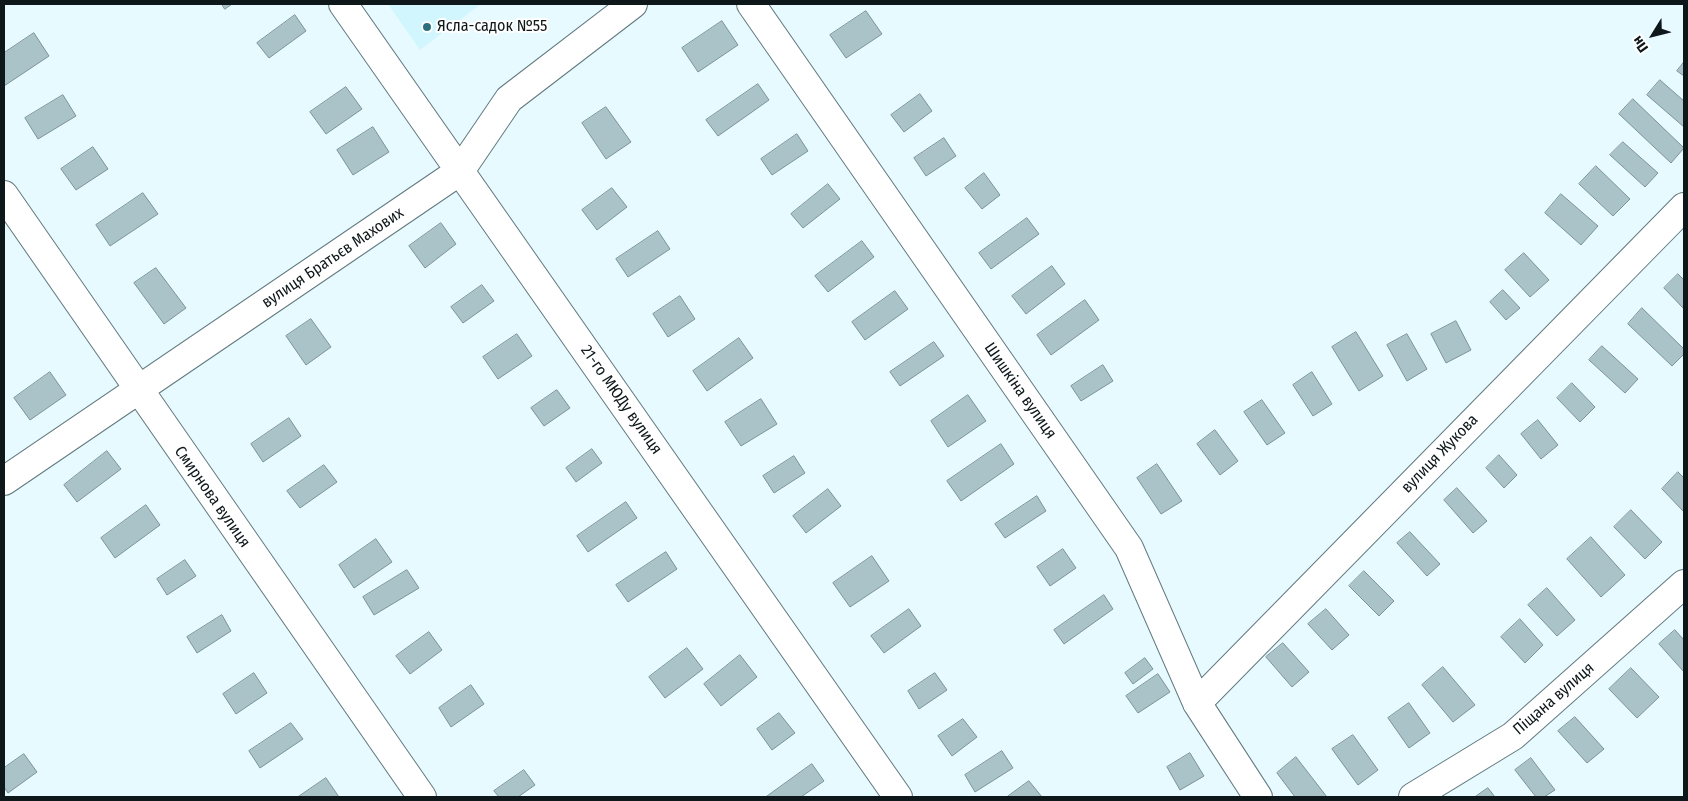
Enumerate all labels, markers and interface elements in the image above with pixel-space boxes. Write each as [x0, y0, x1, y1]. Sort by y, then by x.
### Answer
north arrow [1628, 10, 1678, 60]
place label: Ясла-садок №55 [437, 17, 547, 37]
marker: Ясла-садок №55 [421, 21, 433, 33]
text: Пн [1629, 33, 1652, 56]
street label: вулиця Братьєв Махових [258, 203, 408, 313]
street label: Шишкіна вулиця [980, 339, 1060, 443]
street label: 21-го МЮДу вулиця [576, 342, 666, 458]
street label: вулиця Жукова [1398, 411, 1482, 497]
street label: Смирнова вулиця [170, 443, 254, 551]
street label: Піщана вулиця [1510, 659, 1598, 739]

